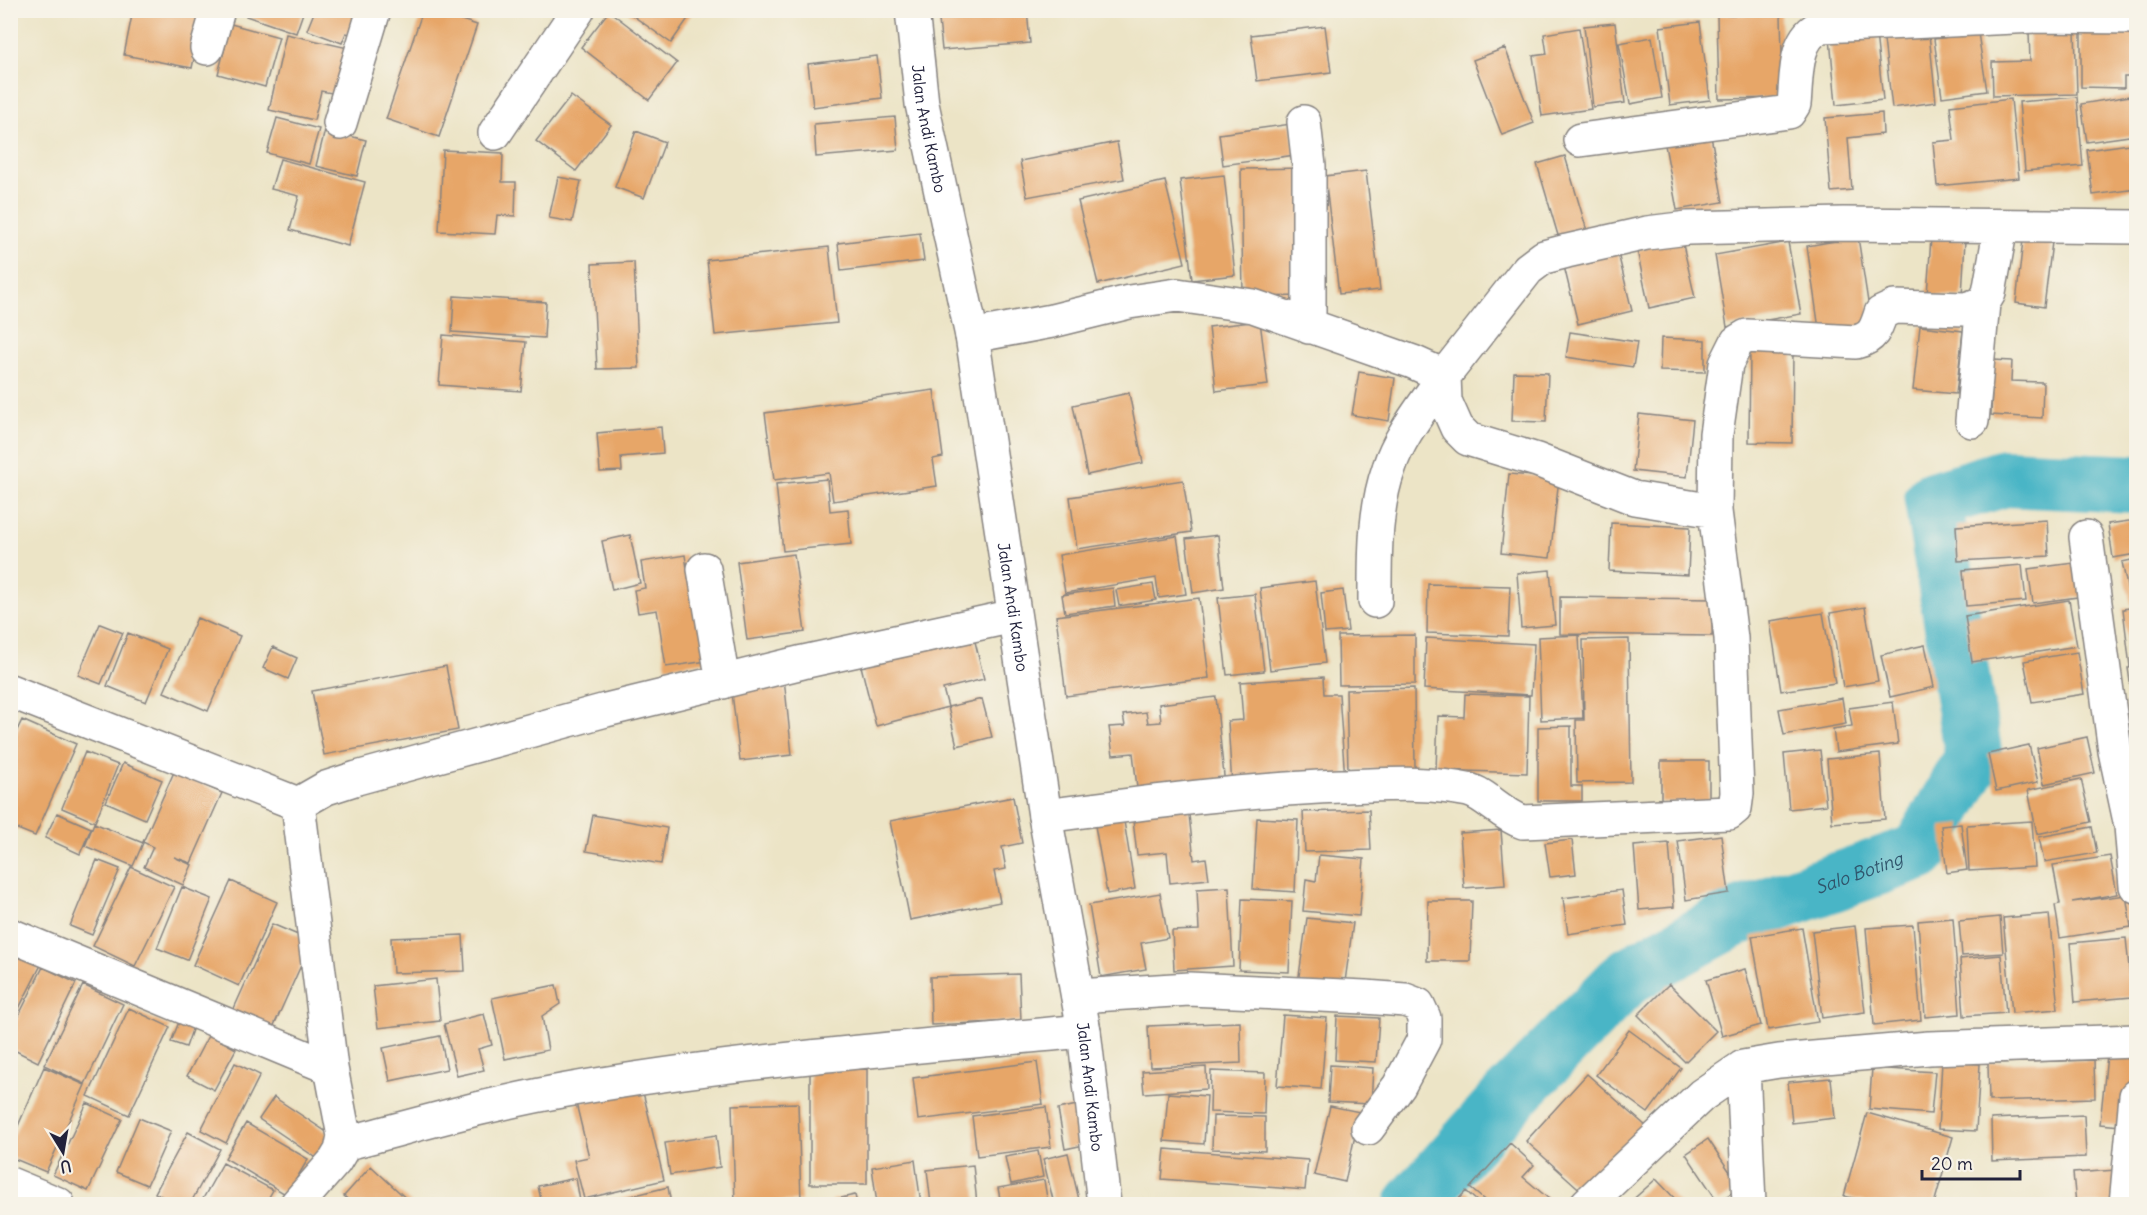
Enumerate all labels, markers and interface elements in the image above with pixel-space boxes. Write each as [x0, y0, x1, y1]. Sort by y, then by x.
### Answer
street label: Jalan Andi Kambo [908, 64, 951, 195]
street label: Jalan Andi Kambo [994, 541, 1033, 673]
water label: Salo Boting [1812, 846, 1907, 899]
street label: Jalan Andi Kambo [1073, 1020, 1108, 1153]
north arrow [33, 1122, 93, 1182]
scale bar [1922, 1143, 2020, 1181]
text: 20 m [1931, 1152, 1973, 1175]
text: U [59, 1156, 73, 1178]

